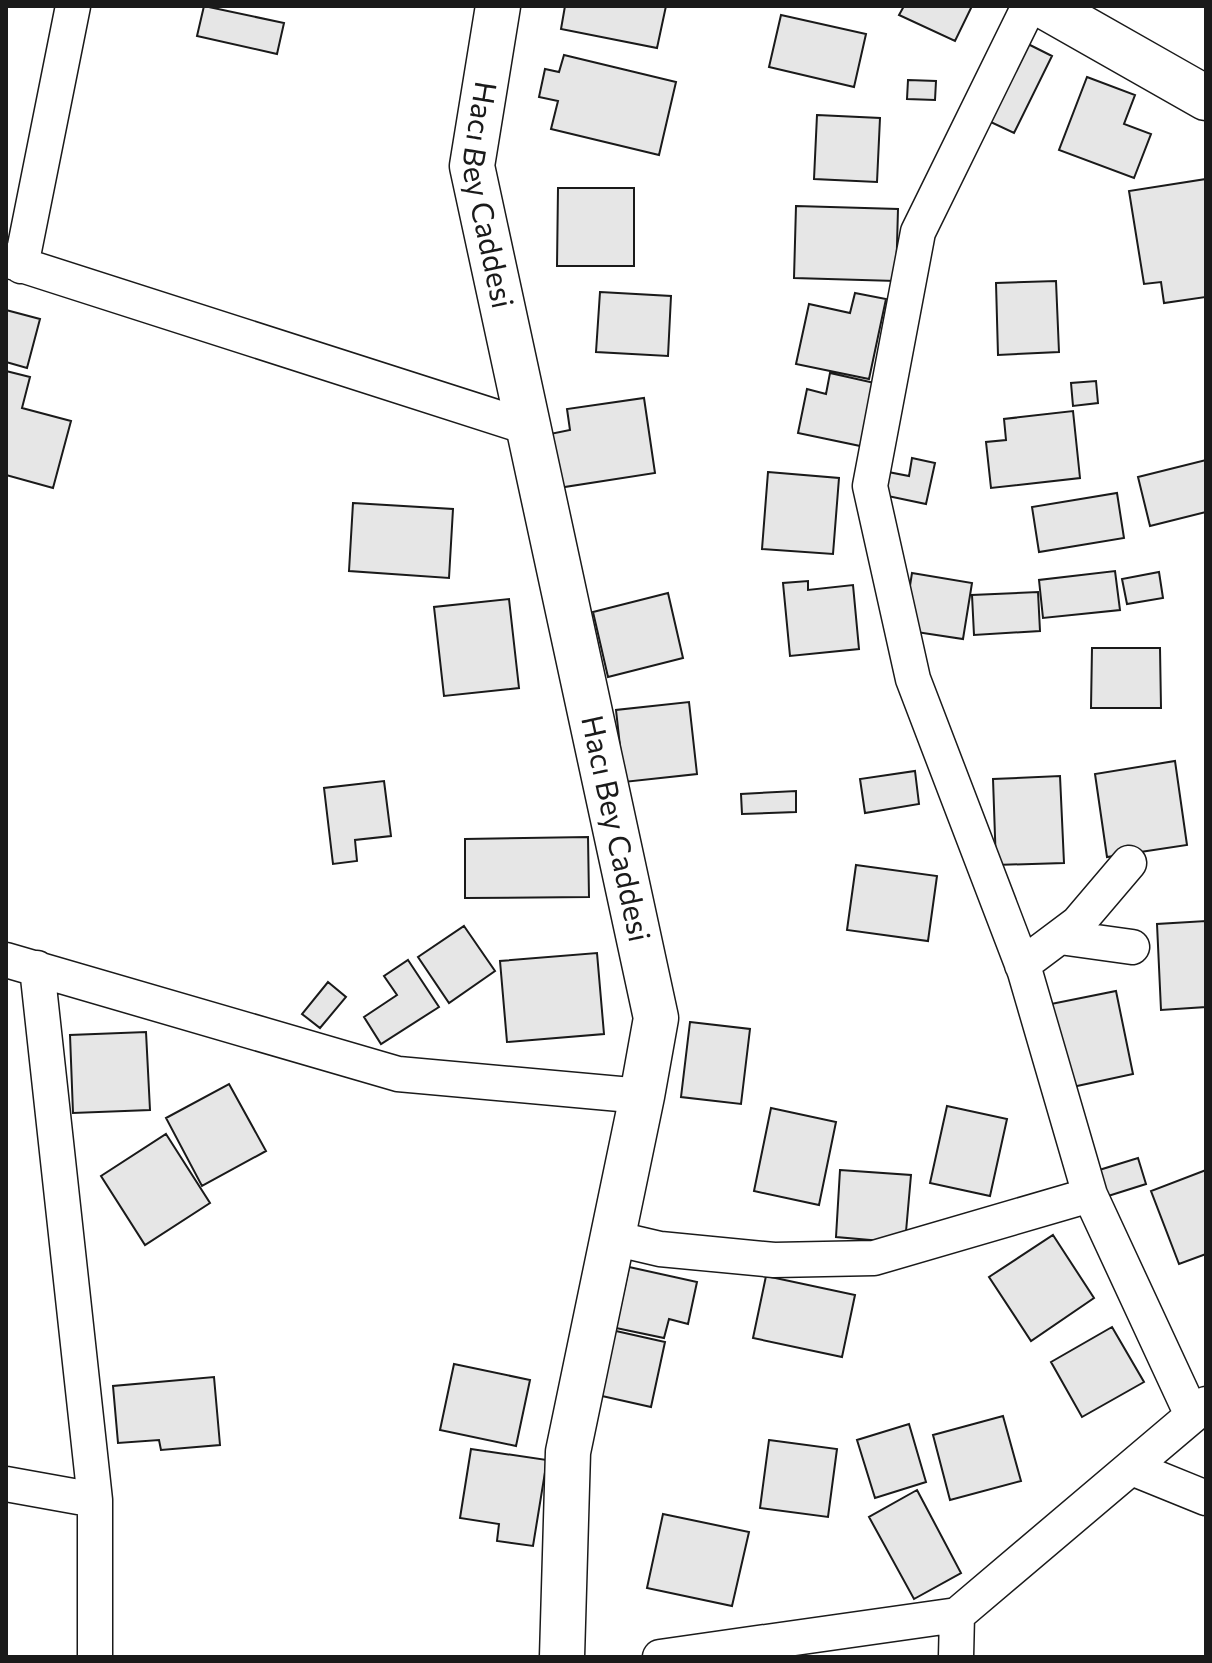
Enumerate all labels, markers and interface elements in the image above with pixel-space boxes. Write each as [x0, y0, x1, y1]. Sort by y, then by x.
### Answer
street label: Hacı Bey Caddesi [456, 79, 523, 311]
street label: Hacı Bey Caddesi [575, 711, 660, 945]

